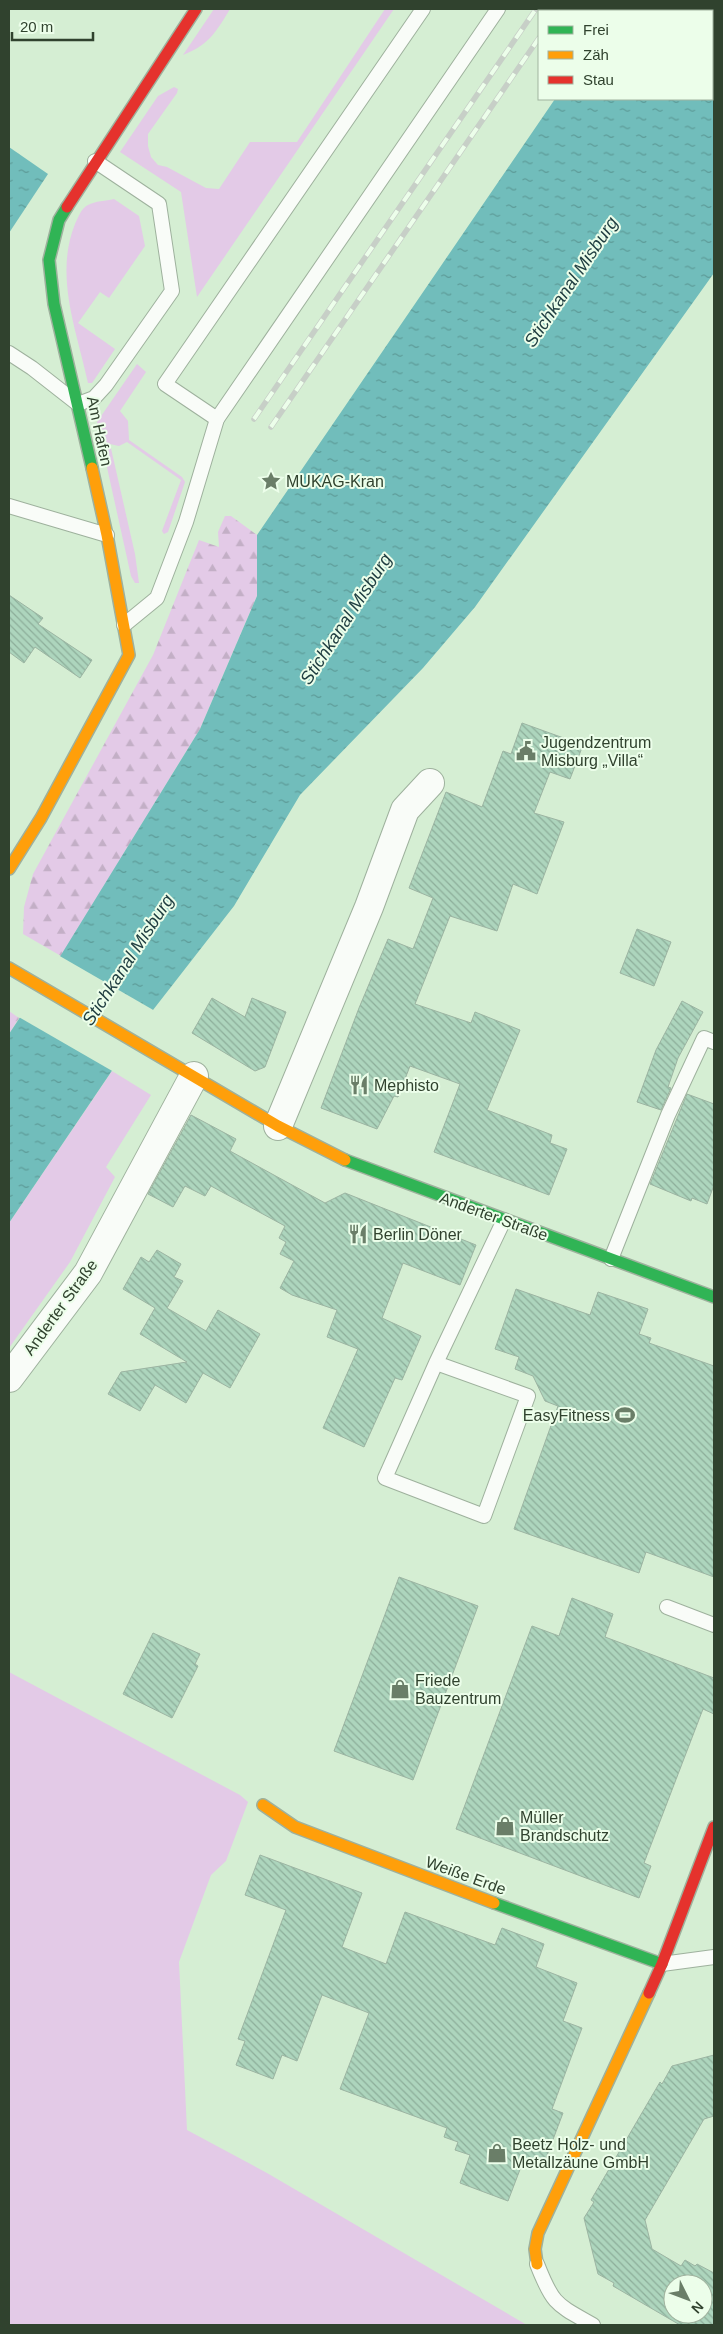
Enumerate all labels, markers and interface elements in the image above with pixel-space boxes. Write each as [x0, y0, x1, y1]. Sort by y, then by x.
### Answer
scale bar [12, 10, 94, 42]
legend [538, 10, 713, 100]
text: 20 m [20, 18, 53, 35]
text: Frei [583, 21, 609, 38]
text: Zäh [583, 46, 609, 63]
text: Stau [583, 71, 614, 88]
water label: Stichkanal Misburg [520, 213, 622, 351]
street label: Am Hafen [84, 395, 115, 468]
place icon: MUKAG-Kran [260, 470, 282, 492]
place label: MUKAG-Kran [286, 473, 384, 490]
water label: Stichkanal Misburg [296, 550, 396, 688]
place label: Jugendzentrum Misburg „Villa“ [541, 734, 651, 769]
public building icon: Jugendzentrum Misburg „Villa“ [515, 740, 537, 762]
water label: Stichkanal Misburg [78, 891, 178, 1029]
restaurant icon: Mephisto [348, 1074, 370, 1096]
place label: Mephisto [374, 1077, 439, 1094]
street label: Anderter Straße [437, 1189, 550, 1244]
restaurant icon: Berlin Döner [347, 1223, 369, 1245]
place label: Berlin Döner [373, 1226, 463, 1243]
street label: Anderter Straße [20, 1256, 101, 1358]
sports icon: EasyFitness [614, 1404, 636, 1426]
place label: EasyFitness [523, 1407, 610, 1424]
place label: Friede Bauzentrum [415, 1672, 501, 1707]
shop icon: Friede Bauzentrum [389, 1678, 411, 1700]
place label: Müller Brandschutz [520, 1809, 609, 1844]
shop icon: Müller Brandschutz [494, 1815, 516, 1837]
street label: Weiße Erde [423, 1853, 508, 1898]
place label: Beetz Holz- und Metallzäune GmbH [512, 2136, 649, 2171]
shop icon: Beetz Holz- und Metallzäune GmbH [486, 2142, 508, 2164]
north arrow [663, 2274, 713, 2324]
text: N [688, 2299, 707, 2317]

